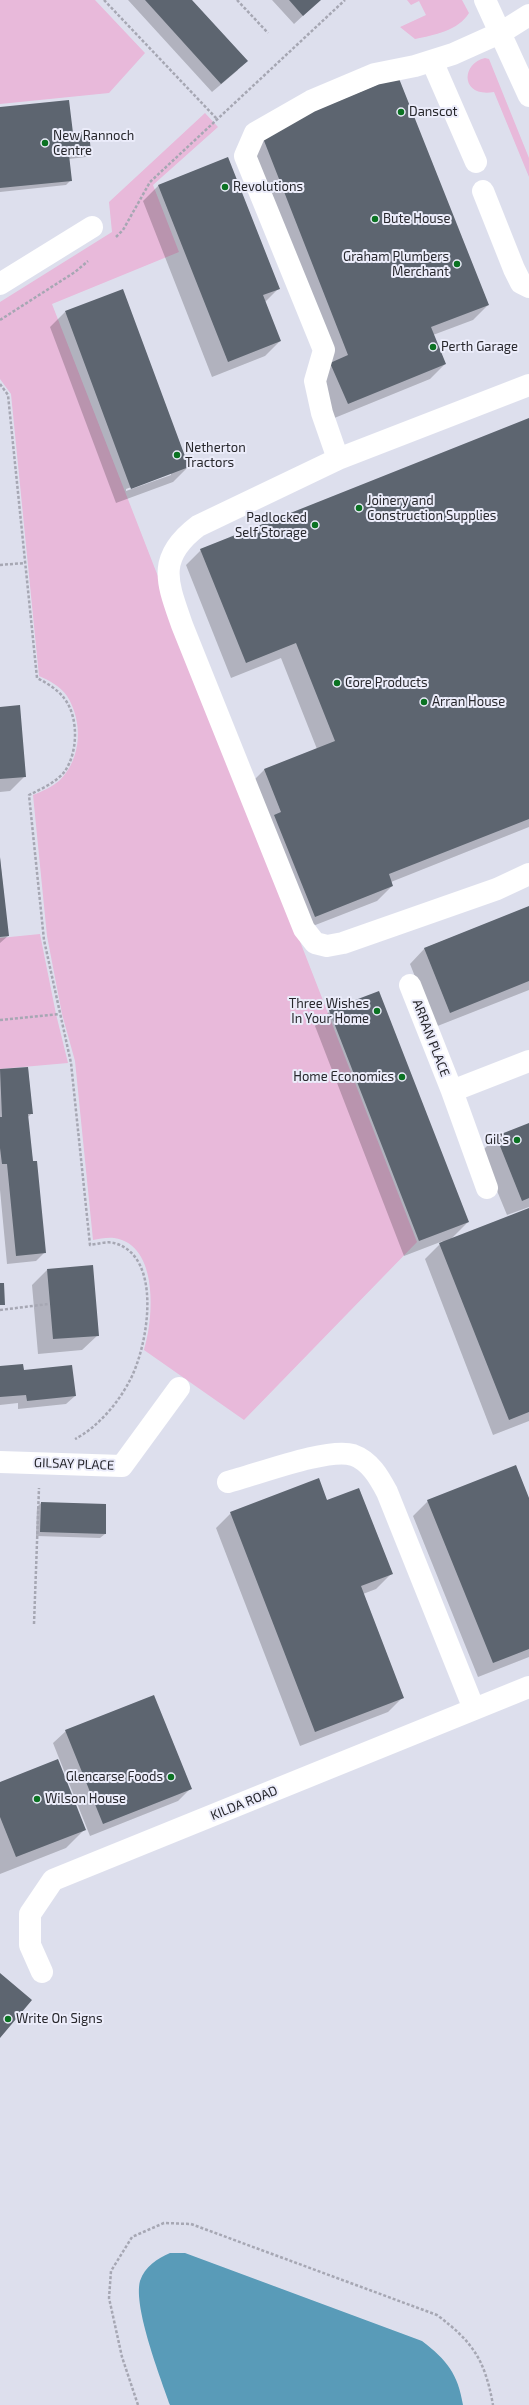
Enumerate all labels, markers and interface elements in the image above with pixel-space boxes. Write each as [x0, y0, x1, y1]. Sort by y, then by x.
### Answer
place label: Danscot [409, 104, 458, 120]
marker: Danscot [396, 107, 406, 117]
place label: New Rannoch Centre [53, 128, 134, 159]
marker: New Rannoch Centre [40, 138, 50, 148]
place label: Revolutions [233, 179, 303, 195]
marker: Revolutions [220, 182, 230, 192]
place label: Bute House [383, 211, 450, 227]
marker: Bute House [370, 214, 380, 224]
place label: Graham Plumbers Merchant [343, 249, 449, 280]
marker: Graham Plumbers Merchant [452, 259, 462, 269]
place label: Perth Garage [441, 339, 518, 355]
marker: Perth Garage [428, 342, 438, 352]
place label: Netherton Tractors [185, 440, 246, 471]
marker: Netherton Tractors [172, 450, 182, 460]
place label: Joinery and Construction Supplies [367, 493, 496, 524]
marker: Joinery and Construction Supplies [354, 503, 364, 513]
place label: Padlocked Self Storage [235, 510, 307, 541]
marker: Padlocked Self Storage [310, 520, 320, 530]
place label: Core Products [345, 675, 428, 691]
marker: Core Products [332, 678, 342, 688]
place label: Arran House [432, 694, 505, 710]
marker: Arran House [419, 697, 429, 707]
place label: Three Wishes In Your Home [289, 996, 369, 1027]
street label: ARRAN PLACE [409, 997, 453, 1079]
marker: Three Wishes In Your Home [372, 1006, 382, 1016]
place label: Home Economics [293, 1069, 394, 1085]
marker: Home Economics [397, 1072, 407, 1082]
place label: Gil’s [485, 1132, 509, 1148]
marker: Gil’s [512, 1135, 522, 1145]
street label: GILSAY PLACE [34, 1455, 114, 1473]
place label: Glencarse Foods [66, 1769, 163, 1785]
marker: Glencarse Foods [166, 1772, 176, 1782]
street label: KILDA ROAD [208, 1783, 280, 1823]
place label: Wilson House [45, 1791, 126, 1807]
marker: Wilson House [32, 1794, 42, 1804]
place label: Write On Signs [16, 2011, 102, 2027]
marker: Write On Signs [3, 2014, 13, 2024]

